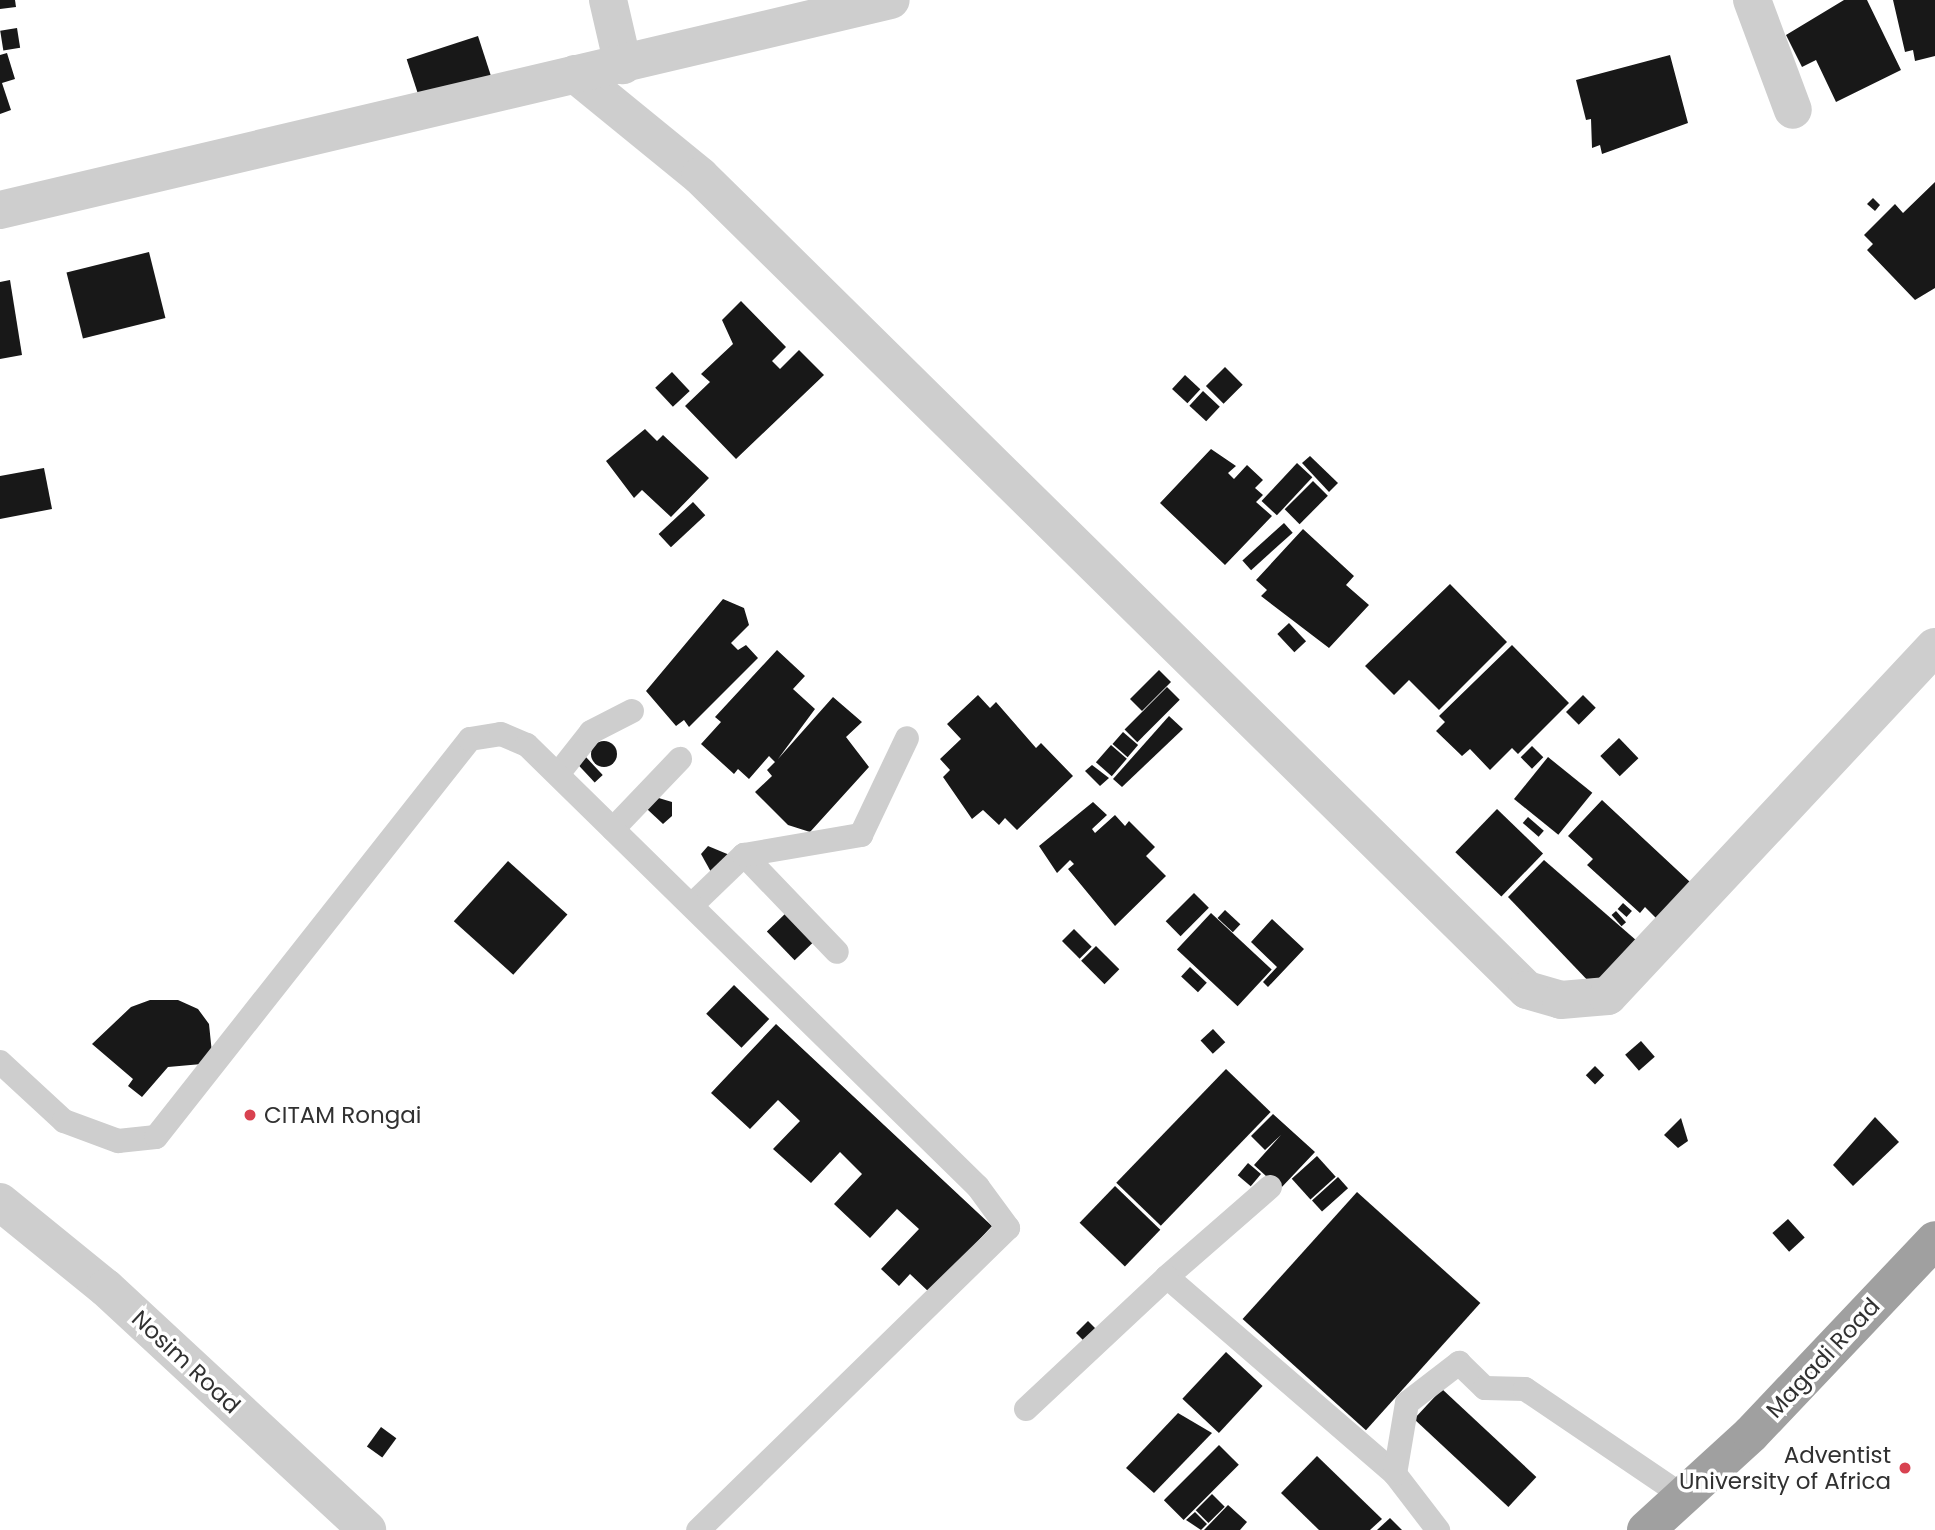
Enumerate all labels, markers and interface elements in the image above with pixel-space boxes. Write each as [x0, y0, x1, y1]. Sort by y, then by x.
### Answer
place label: CITAM Rongai [264, 1101, 421, 1129]
marker: CITAM Rongai [242, 1107, 258, 1123]
street label: Magadi Road [1761, 1292, 1885, 1424]
street label: Nosim Road [126, 1305, 246, 1419]
place label: Adventist University of Africa [1679, 1441, 1891, 1495]
marker: Adventist University of Africa [1897, 1460, 1913, 1476]

